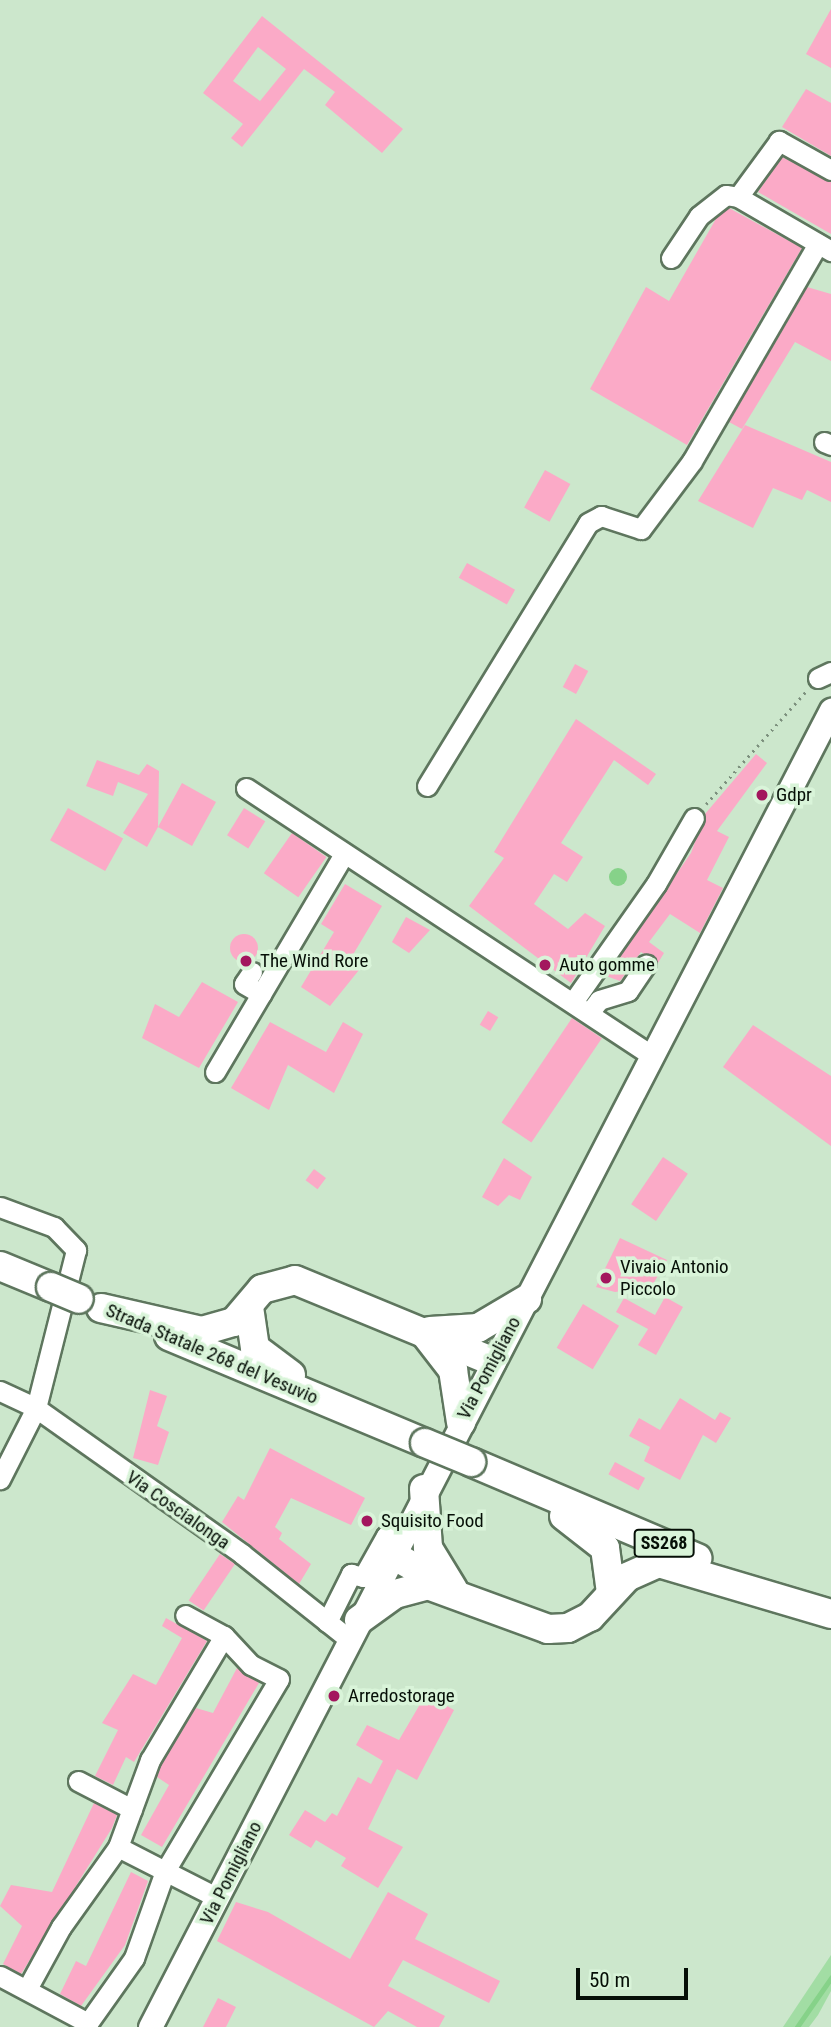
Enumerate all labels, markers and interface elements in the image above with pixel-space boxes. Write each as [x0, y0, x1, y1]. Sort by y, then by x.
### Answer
place label: Gdpr [776, 784, 812, 806]
marker: Gdpr [754, 787, 770, 803]
place label: The Wind Rore [260, 950, 368, 972]
marker: The Wind Rore [238, 953, 254, 969]
place label: Auto gomme [559, 954, 655, 976]
marker: Auto gomme [537, 957, 553, 973]
place label: Vivaio Antonio Piccolo [620, 1256, 729, 1300]
marker: Vivaio Antonio Piccolo [598, 1270, 614, 1286]
street label: Strada Statale 268 del Vesuvio [102, 1299, 322, 1409]
street label: Via Pomigliano [452, 1313, 526, 1423]
street label: Via Coscialonga [122, 1466, 234, 1554]
place label: Squisito Food [381, 1510, 484, 1532]
marker: Squisito Food [359, 1513, 375, 1529]
road number: SS268 [632, 1528, 696, 1558]
place label: Arredostorage [348, 1685, 455, 1707]
marker: Arredostorage [326, 1688, 342, 1704]
street label: Via Pomigliano [195, 1817, 267, 1929]
scale bar [579, 1954, 691, 1998]
text: 50 m [589, 1968, 630, 1992]

